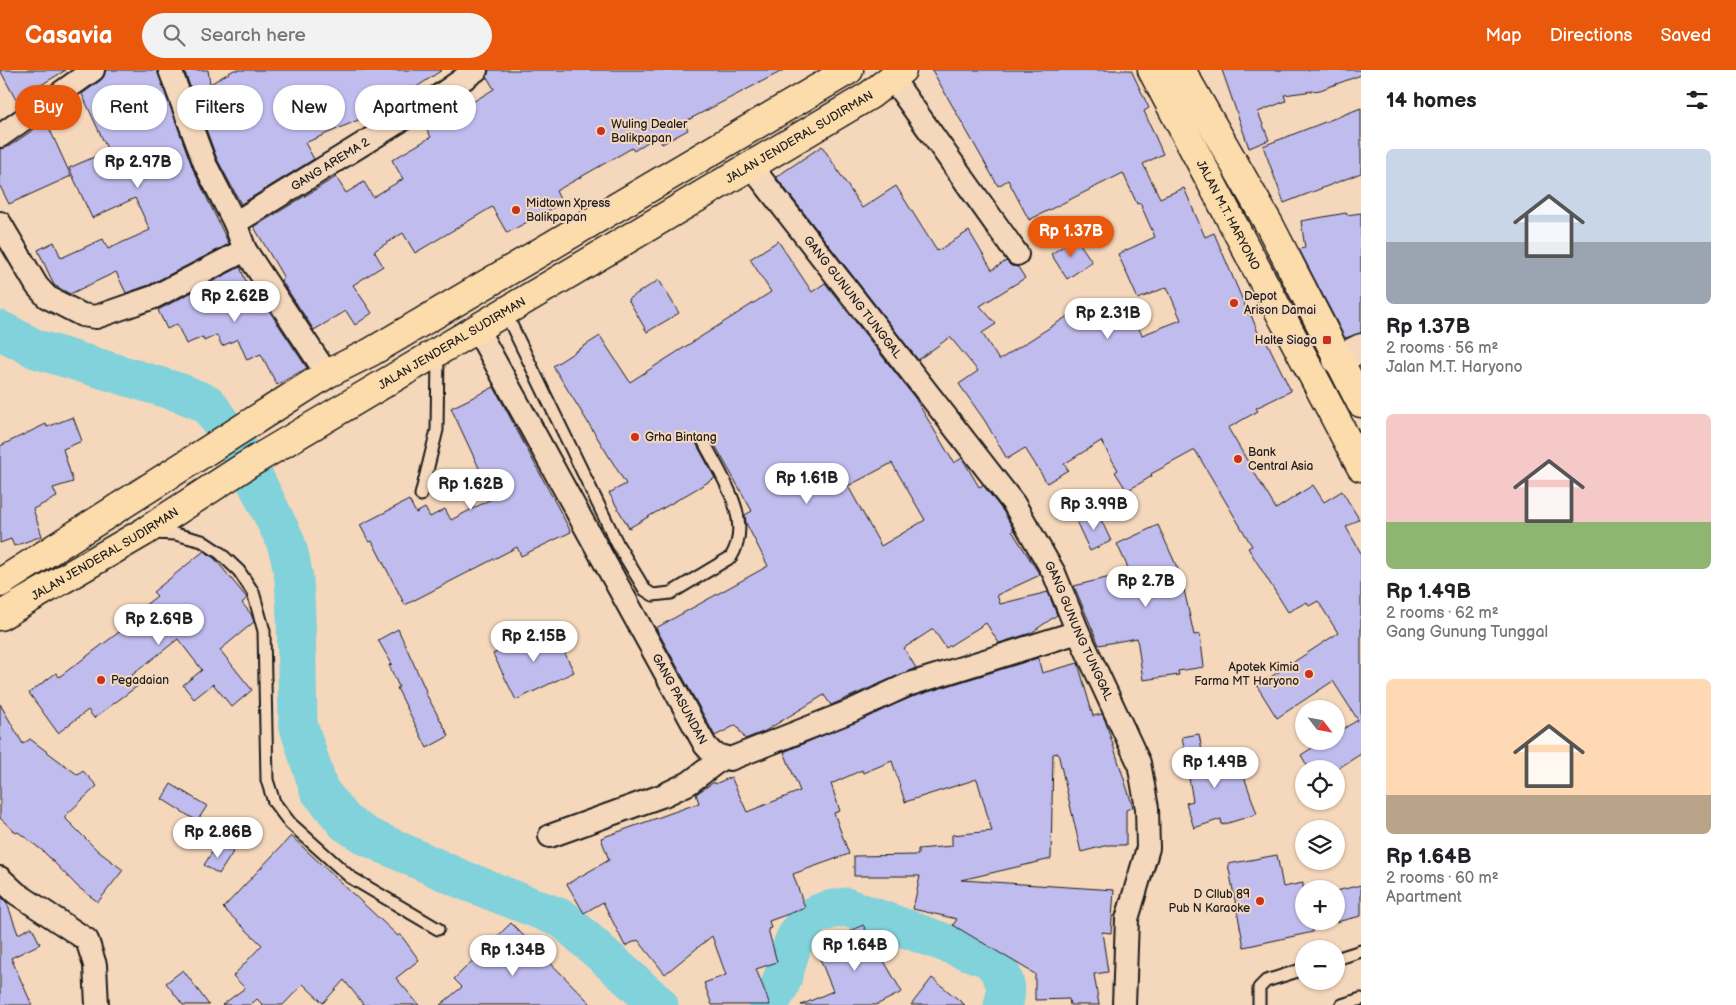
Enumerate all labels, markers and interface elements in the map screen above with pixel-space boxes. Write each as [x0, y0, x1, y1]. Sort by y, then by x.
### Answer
search box [142, 13, 492, 58]
text: Casavia [25, 21, 112, 50]
icon: search [160, 21, 188, 49]
text: Search here [200, 24, 306, 47]
text: Map [1486, 25, 1522, 46]
text: Directions [1550, 25, 1632, 46]
text: Saved [1660, 25, 1711, 46]
chip: Buy [15, 85, 82, 130]
chip: Rent [92, 85, 167, 130]
chip: Filters [177, 85, 263, 130]
chip: New [273, 85, 345, 130]
chip: Apartment [355, 85, 476, 130]
icon: filters [1683, 86, 1711, 114]
street label: JALAN JENDERAL SUDIRMAN [723, 87, 876, 186]
text: 14 homes [1386, 88, 1477, 113]
place label: Wuling Dealer Balikpapan [611, 117, 688, 146]
marker: Wuling Dealer Balikpapan [595, 125, 607, 137]
street label: GANG AREMA 2 [288, 134, 372, 194]
pin: Rp 2.97B [86, 146, 190, 189]
text: Rp 2.97B [104, 153, 172, 172]
street label: JALAN M.T. HARYONO [1193, 158, 1264, 273]
icon: home [1504, 181, 1594, 271]
place label: Midtown Xpress Balikpapan [526, 196, 610, 225]
marker: Midtown Xpress Balikpapan [510, 204, 522, 216]
pin: Rp 1.37B [1019, 216, 1123, 258]
text: Rp 1.37B [1039, 222, 1103, 241]
street label: GANG GUNUNG TUNGGAL [801, 233, 905, 361]
pin: Rp 2.62B [183, 280, 287, 323]
text: Rp 2.62B [201, 287, 269, 306]
place label: Depot Arison Damai [1244, 289, 1316, 318]
street label: JALAN JENDERAL SUDIRMAN [376, 294, 528, 393]
marker: Depot Arison Damai [1228, 297, 1240, 309]
pin: Rp 2.31B [1056, 298, 1160, 340]
text: Rp 2.31B [1076, 304, 1140, 323]
text: Rp 1.37B [1386, 314, 1470, 339]
place label: Halte Siaga [1255, 333, 1317, 348]
marker: Halte Siaga [1321, 334, 1333, 346]
text: 2 rooms · 56 m² [1386, 339, 1498, 358]
text: Jalan M.T. Haryono [1386, 358, 1523, 377]
place label: Grha Bintang [645, 430, 717, 445]
marker: Grha Bintang [629, 431, 641, 443]
place label: Bank Central Asia [1248, 445, 1314, 474]
icon: home [1504, 446, 1594, 536]
marker: Bank Central Asia [1232, 453, 1244, 465]
pin: Rp 1.61B [755, 462, 859, 505]
pin: Rp 1.62B [419, 468, 523, 511]
text: Rp 1.61B [776, 469, 838, 488]
text: Rp 1.62B [438, 475, 504, 494]
pin: Rp 3.99B [1042, 488, 1146, 531]
text: Rp 3.99B [1060, 495, 1128, 514]
street label: JALAN JENDERAL SUDIRMAN [29, 504, 181, 604]
street label: GANG GUNUNG TUNGGAL [1041, 558, 1116, 703]
pin: Rp 2.7B [1100, 566, 1192, 608]
text: Rp 2.7B [1117, 572, 1175, 591]
text: Rp 1.49B [1386, 579, 1471, 604]
pin: Rp 2.69B [107, 604, 211, 646]
text: 2 rooms · 62 m² [1386, 604, 1499, 623]
text: Rp 2.69B [125, 610, 193, 629]
pin: Rp 2.15B [482, 620, 586, 663]
text: Gang Gunung Tunggal [1386, 623, 1548, 642]
text: Rp 2.15B [502, 627, 566, 646]
street label: GANG PASUNDAN [649, 651, 711, 747]
place label: Apotek Kimia Farma MT Haryono [1194, 660, 1299, 689]
marker: Apotek Kimia Farma MT Haryono [1303, 668, 1315, 680]
place label: Pegadaian [111, 673, 169, 688]
marker: Pegadaian [95, 674, 107, 686]
north arrow [1295, 700, 1345, 750]
map controls [1295, 700, 1345, 990]
icon: home [1504, 711, 1594, 801]
pin: Rp 1.49B [1163, 746, 1267, 789]
text: Rp 1.49B [1183, 753, 1247, 772]
button: locate [1295, 760, 1345, 810]
pin: Rp 2.86B [166, 816, 270, 859]
button: layers [1295, 820, 1345, 870]
text: Rp 2.86B [184, 823, 252, 842]
text: Rp 1.64B [1386, 844, 1471, 869]
text: 2 rooms · 60 m² [1386, 869, 1499, 888]
button: + [1295, 880, 1345, 930]
place label: D Cllub 89 Pub N Karaoke [1169, 887, 1250, 916]
text: Apartment [1386, 888, 1462, 907]
marker: D Cllub 89 Pub N Karaoke [1254, 895, 1266, 907]
pin: Rp 1.64B [803, 930, 907, 972]
pin: Rp 1.34B [461, 934, 565, 977]
text: Rp 1.64B [822, 936, 888, 955]
button: − [1295, 940, 1345, 990]
text: Rp 1.34B [481, 941, 545, 960]

